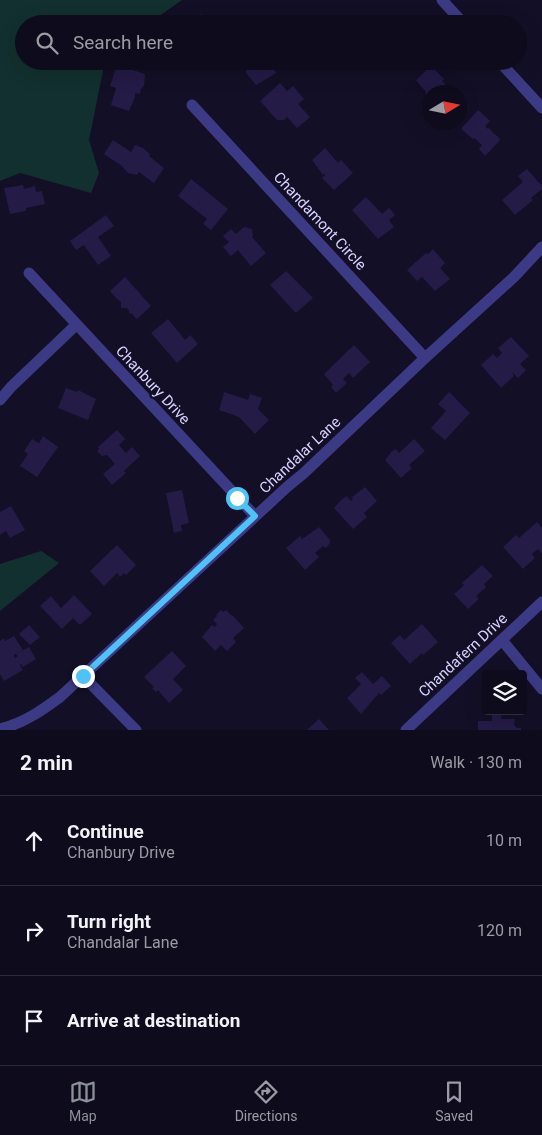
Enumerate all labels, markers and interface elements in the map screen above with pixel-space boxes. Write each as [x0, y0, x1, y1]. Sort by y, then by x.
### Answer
search box [15, 15, 527, 70]
icon: search [33, 29, 61, 57]
text: Search here [73, 31, 173, 54]
north arrow [422, 85, 467, 130]
street label: Chandamont Circle [270, 168, 370, 274]
street label: Chanbury Drive [112, 342, 194, 428]
street label: Chandalar Lane [256, 413, 344, 497]
route start [226, 487, 249, 510]
street label: Chandafern Drive [415, 609, 511, 701]
route end [72, 665, 95, 688]
map controls [482, 670, 527, 715]
button: layers [482, 670, 527, 715]
text: 2 min [20, 751, 73, 775]
text: Walk · 130 m [430, 753, 522, 772]
text: Continue [67, 820, 144, 843]
icon: ahead [20, 827, 48, 855]
text: 10 m [486, 831, 522, 850]
text: Chanbury Drive [67, 843, 175, 862]
text: Turn right [67, 910, 151, 933]
icon: right [20, 917, 48, 945]
text: 120 m [477, 921, 522, 940]
text: Chandalar Lane [67, 933, 178, 952]
icon: arrive [20, 1007, 48, 1035]
text: Arrive at destination [67, 1009, 240, 1032]
tab: Map [69, 1078, 97, 1124]
tab: Directions [235, 1078, 298, 1124]
tab: Saved [435, 1078, 473, 1124]

